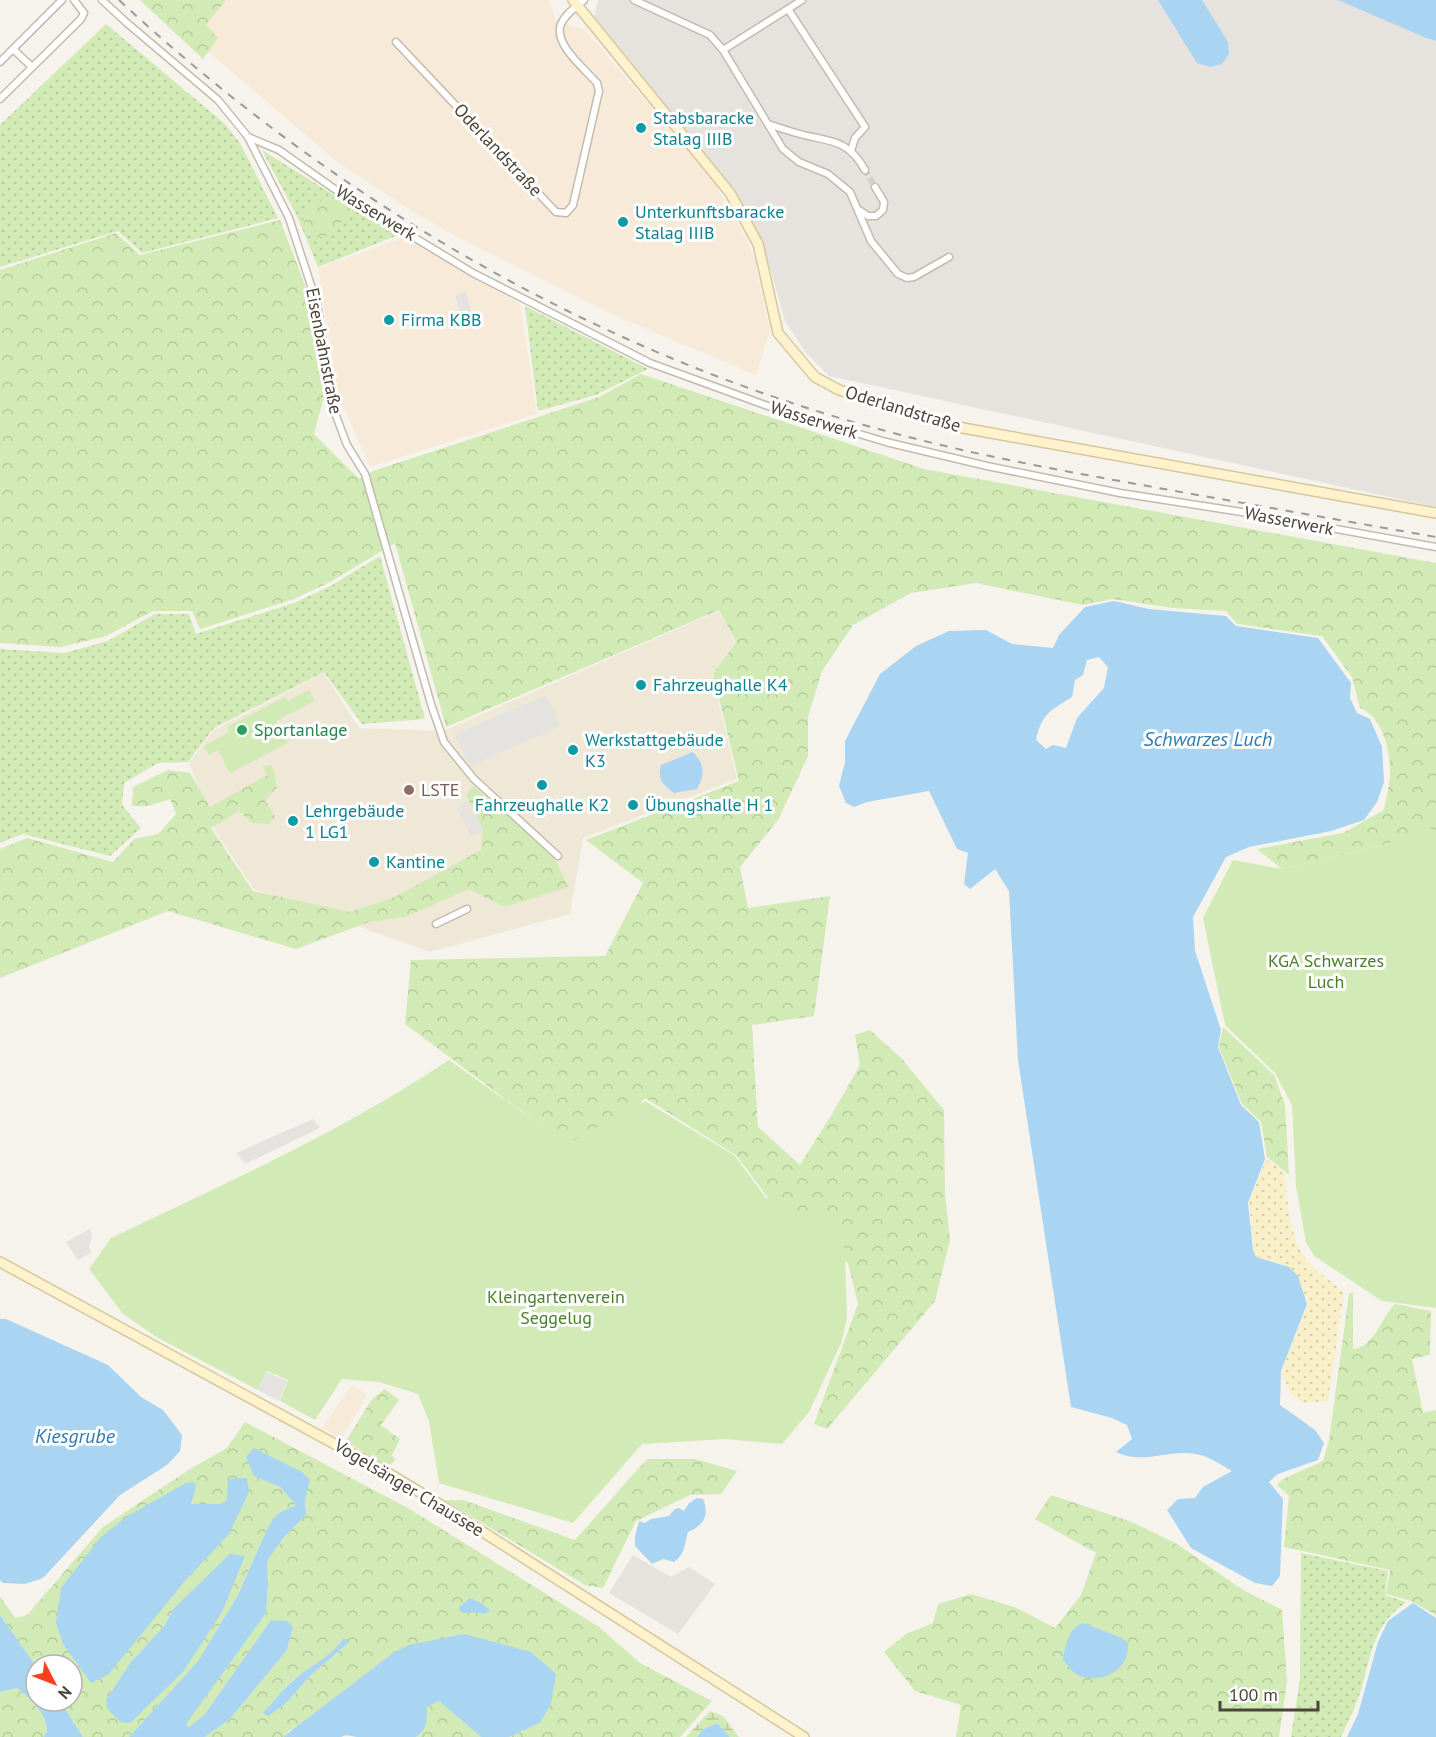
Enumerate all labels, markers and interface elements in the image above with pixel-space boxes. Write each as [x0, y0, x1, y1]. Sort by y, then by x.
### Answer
street label: Oderlandstraße [449, 98, 548, 201]
place label: Stabsbaracke Stalag IIIB [653, 106, 754, 150]
marker: Stabsbaracke Stalag IIIB [634, 121, 648, 135]
street label: Wasserwerk [332, 179, 421, 246]
place label: Unterkunftsbaracke Stalag IIIB [635, 200, 784, 244]
marker: Unterkunftsbaracke Stalag IIIB [616, 215, 630, 229]
street label: Eisenbahnstraße [301, 286, 348, 416]
place label: Firma KBB [401, 308, 482, 331]
marker: Firma KBB [382, 313, 396, 327]
street label: Oderlandstraße [843, 380, 964, 437]
street label: Wasserwerk [768, 395, 861, 444]
street label: Wasserwerk [1243, 501, 1336, 540]
place label: Fahrzeughalle K4 [653, 673, 788, 696]
marker: Fahrzeughalle K4 [634, 678, 648, 692]
place label: Sportanlage [254, 718, 347, 741]
marker: Sportanlage [235, 723, 249, 737]
water label: Schwarzes Luch [1144, 726, 1272, 752]
place label: Werkstattgebäude K3 [585, 728, 724, 772]
marker: Werkstattgebäude K3 [566, 743, 580, 757]
place label: LSTE [421, 778, 460, 801]
marker: Fahrzeughalle K2 [535, 778, 549, 792]
marker: LSTE [402, 783, 416, 797]
place label: Fahrzeughalle K2 [475, 793, 609, 816]
place label: Übungshalle H 1 [645, 793, 773, 816]
marker: Übungshalle H 1 [626, 798, 640, 812]
place label: Lehrgebäude 1 LG1 [305, 799, 404, 843]
marker: Lehrgebäude 1 LG1 [286, 814, 300, 828]
place label: Kantine [386, 850, 445, 873]
marker: Kantine [367, 855, 381, 869]
park label: KGA Schwarzes Luch [1268, 949, 1384, 993]
park label: Kleingartenverein Seggelug [487, 1285, 625, 1329]
water label: Kiesgrube [35, 1423, 116, 1449]
street label: Vogelsänger Chaussee [329, 1433, 488, 1541]
north arrow [24, 1653, 84, 1713]
scale bar [1220, 1674, 1318, 1712]
text: N [54, 1682, 76, 1704]
text: 100 m [1229, 1683, 1278, 1706]

